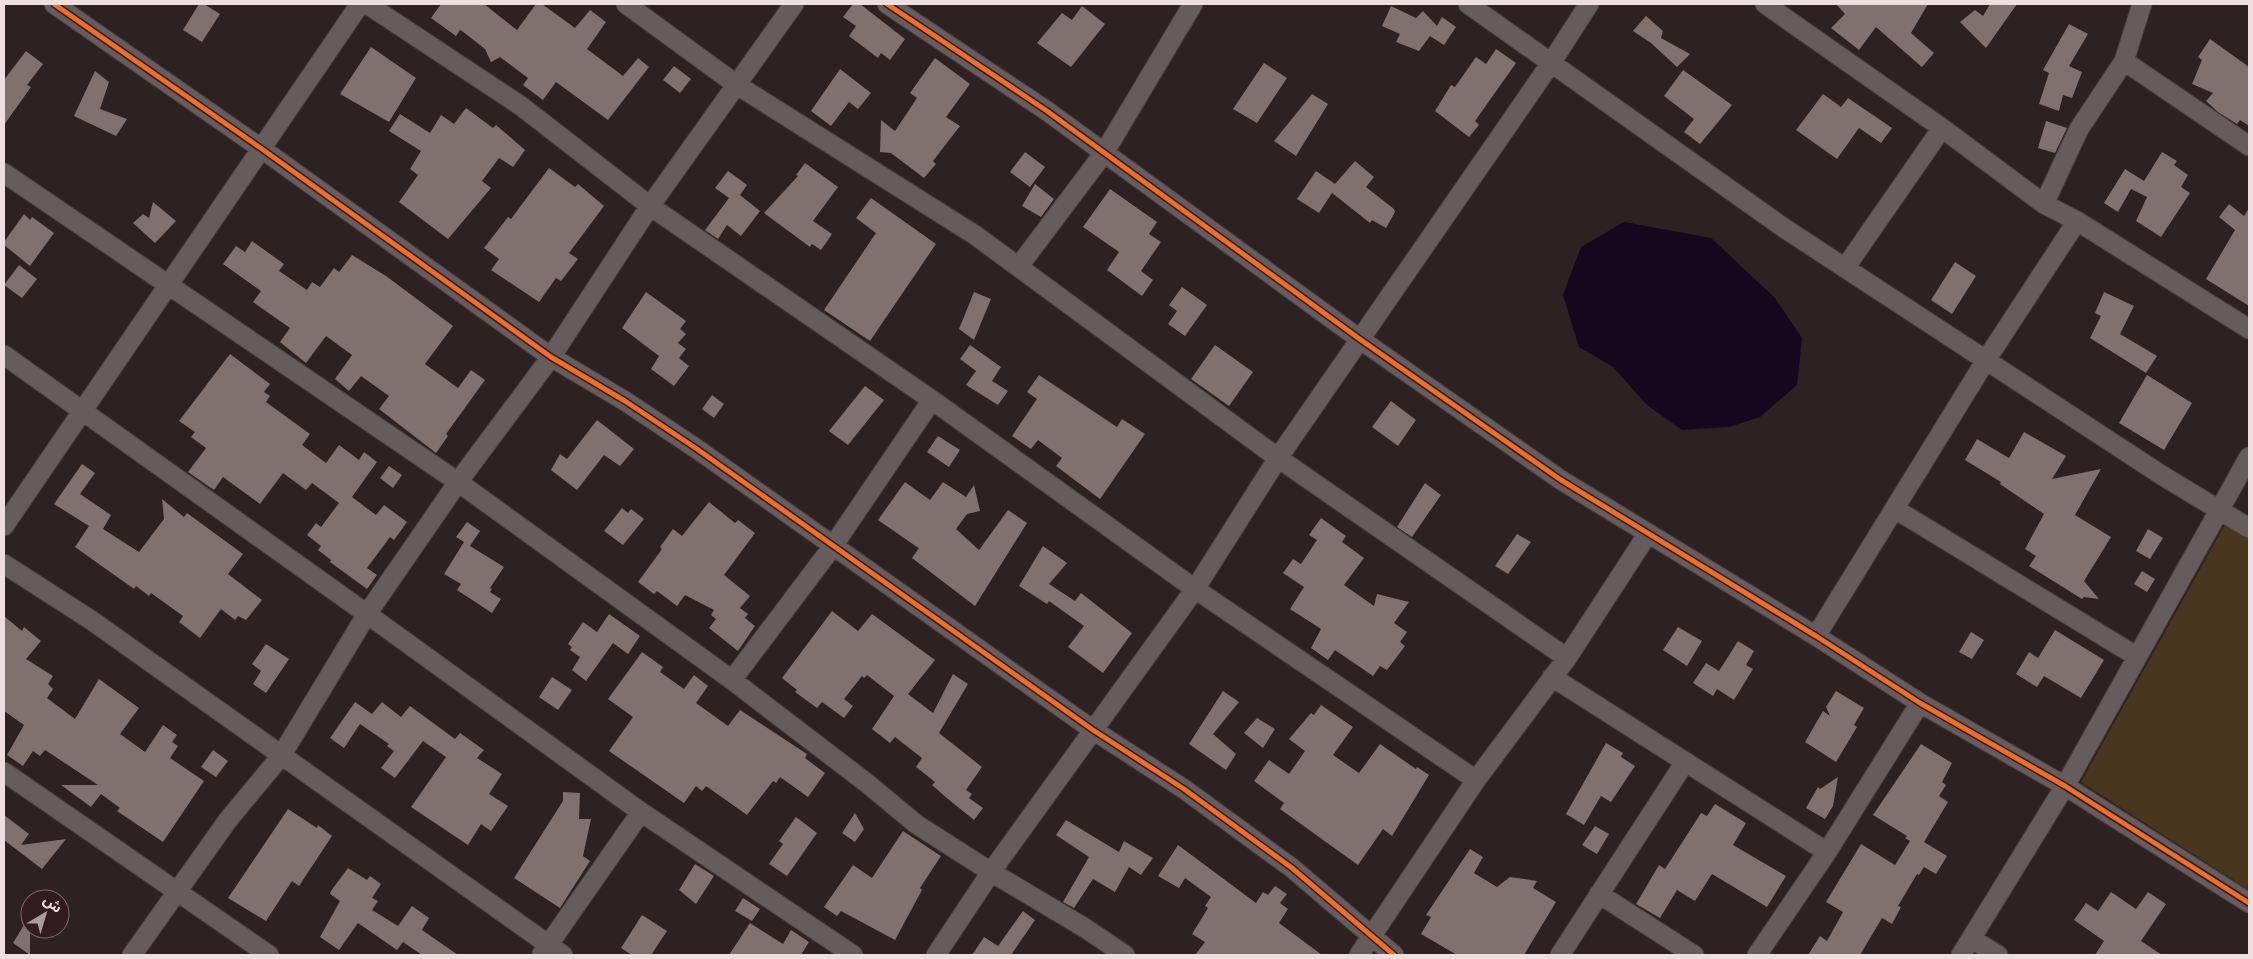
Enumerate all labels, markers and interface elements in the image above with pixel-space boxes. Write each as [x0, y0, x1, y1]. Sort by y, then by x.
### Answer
north arrow [20, 889, 70, 939]
text: ش [41, 892, 65, 916]

